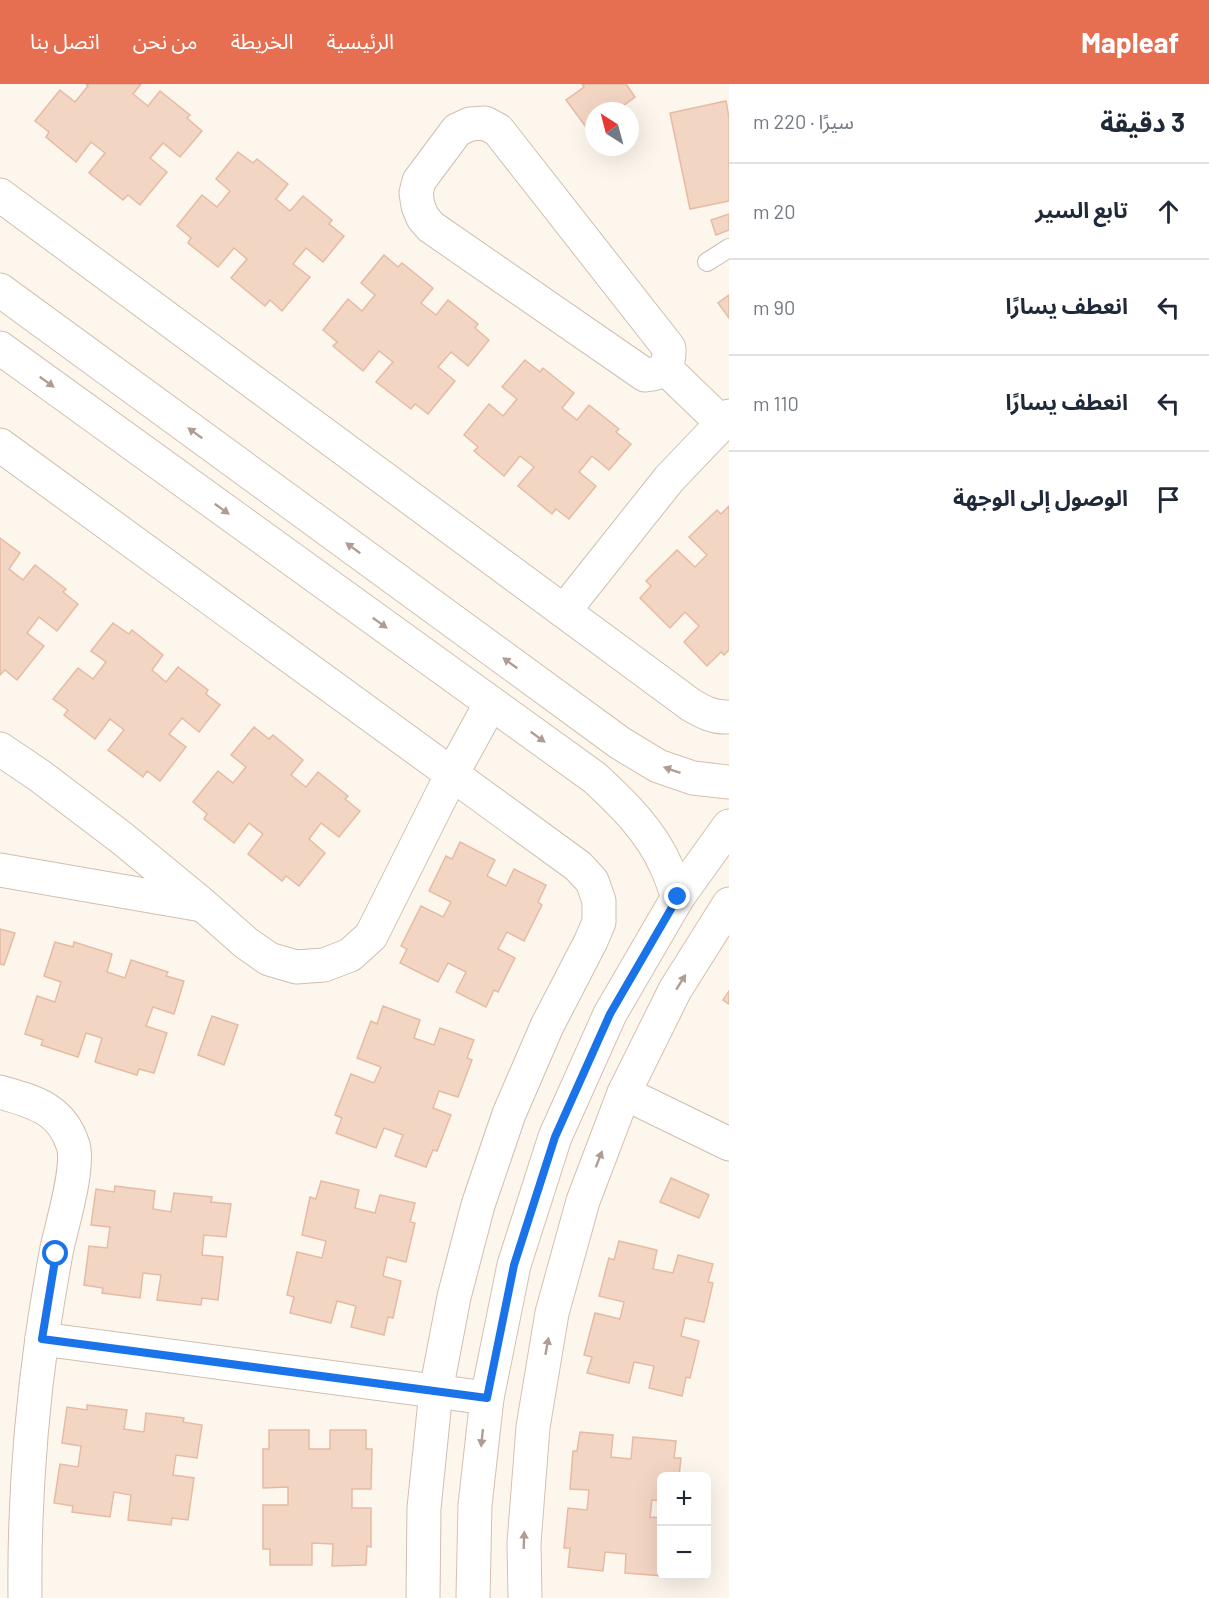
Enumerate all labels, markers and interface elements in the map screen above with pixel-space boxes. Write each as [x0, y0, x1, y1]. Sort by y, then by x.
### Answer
text: Mapleaf [1081, 25, 1179, 59]
text: اتصل بنا [30, 28, 100, 53]
text: من نحن [133, 28, 198, 53]
text: الخريطة [231, 28, 294, 53]
text: الرئيسية [327, 28, 394, 53]
north arrow [585, 102, 639, 156]
text: 3 دقيقة [1100, 106, 1185, 137]
text: سيرًا · 220 m [753, 109, 854, 133]
icon: ahead [1152, 195, 1185, 228]
text: تابع السير [1035, 196, 1128, 222]
text: 20 m [753, 199, 796, 223]
icon: left [1152, 291, 1185, 324]
text: انعطف يسارًا [1005, 292, 1128, 318]
text: 90 m [753, 295, 795, 319]
one-way arrow [39, 376, 55, 388]
icon: left [1152, 387, 1185, 420]
text: انعطف يسارًا [1005, 388, 1128, 414]
text: 110 m [753, 391, 799, 415]
one-way arrow [188, 427, 204, 439]
icon: arrive [1152, 483, 1185, 516]
text: الوصول إلى الوجهة [953, 484, 1128, 510]
one-way arrow [214, 503, 230, 515]
one-way arrow [345, 542, 361, 554]
one-way arrow [372, 617, 388, 629]
one-way arrow [502, 657, 518, 669]
one-way arrow [531, 731, 546, 743]
one-way arrow [663, 765, 681, 775]
route end [664, 883, 690, 909]
one-way arrow [675, 974, 686, 990]
one-way arrow [595, 1149, 605, 1167]
route start [42, 1240, 68, 1266]
one-way arrow [542, 1336, 551, 1355]
one-way arrow [478, 1428, 487, 1447]
map controls [657, 1472, 711, 1580]
button: + [657, 1472, 711, 1526]
button: − [657, 1526, 711, 1580]
one-way arrow [520, 1530, 529, 1549]

